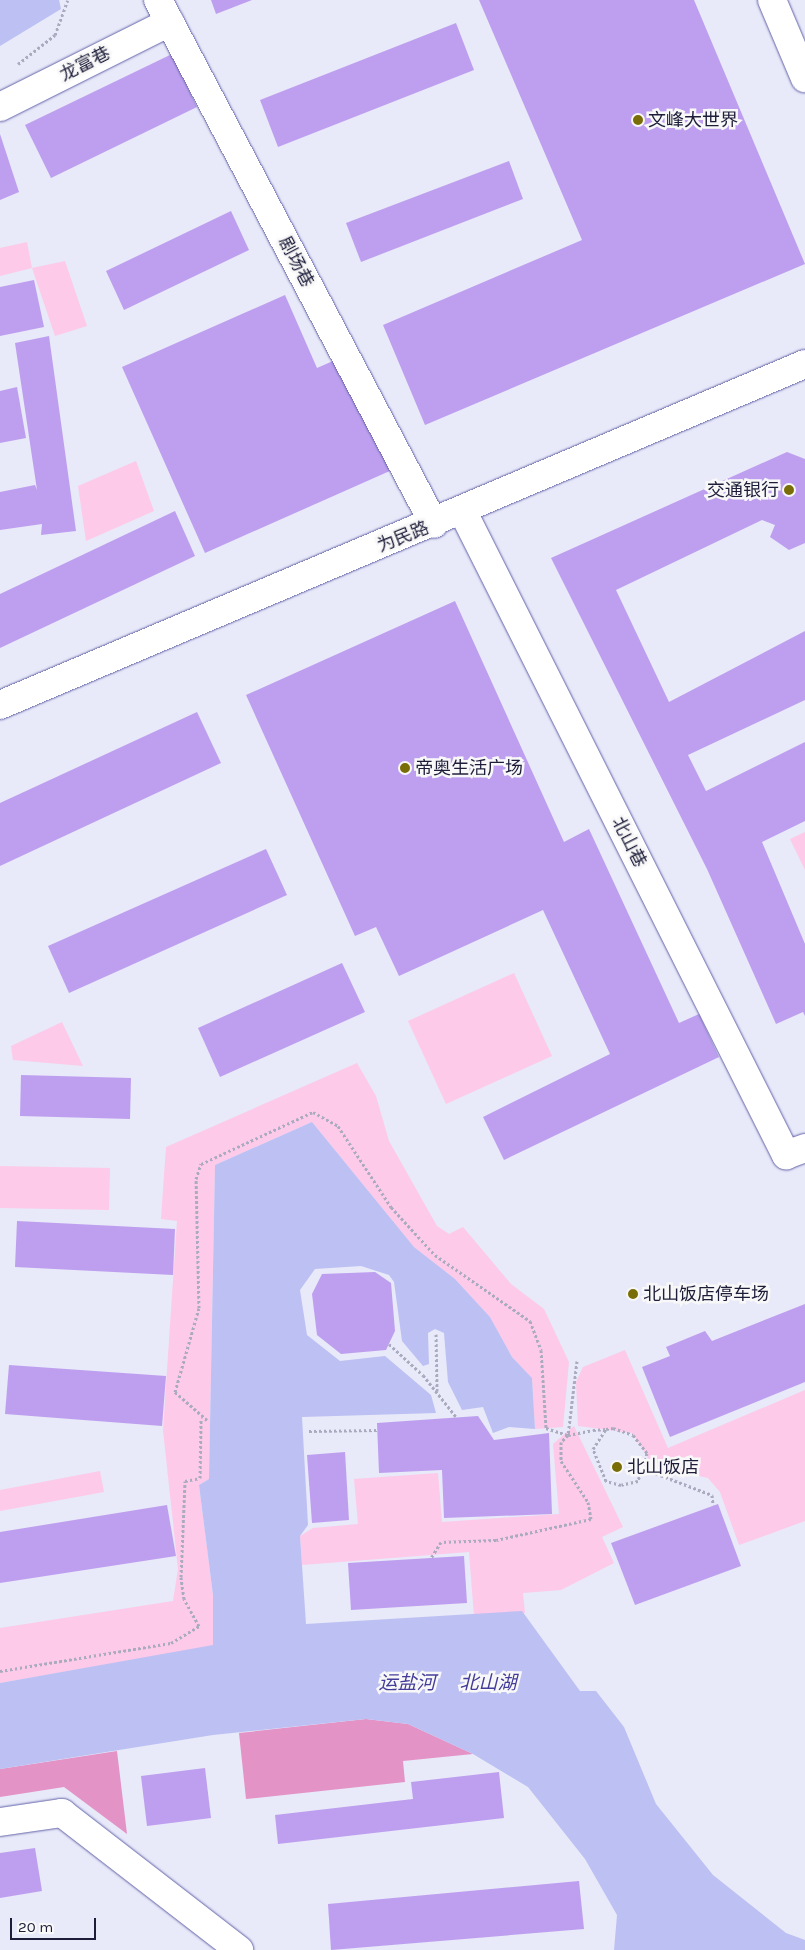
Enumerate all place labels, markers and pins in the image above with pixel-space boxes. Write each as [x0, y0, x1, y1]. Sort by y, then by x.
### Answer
place label: 文峰大世界 [648, 109, 738, 131]
marker: 文峰大世界 [632, 114, 644, 126]
place label: 交通银行 [707, 479, 779, 501]
marker: 交通银行 [783, 484, 795, 496]
place label: 帝奥生活广场 [415, 757, 523, 779]
marker: 帝奥生活广场 [399, 762, 411, 774]
place label: 北山饭店停车场 [643, 1283, 769, 1305]
marker: 北山饭店停车场 [627, 1288, 639, 1300]
place label: 北山饭店 [627, 1456, 699, 1478]
marker: 北山饭店 [611, 1461, 623, 1473]

